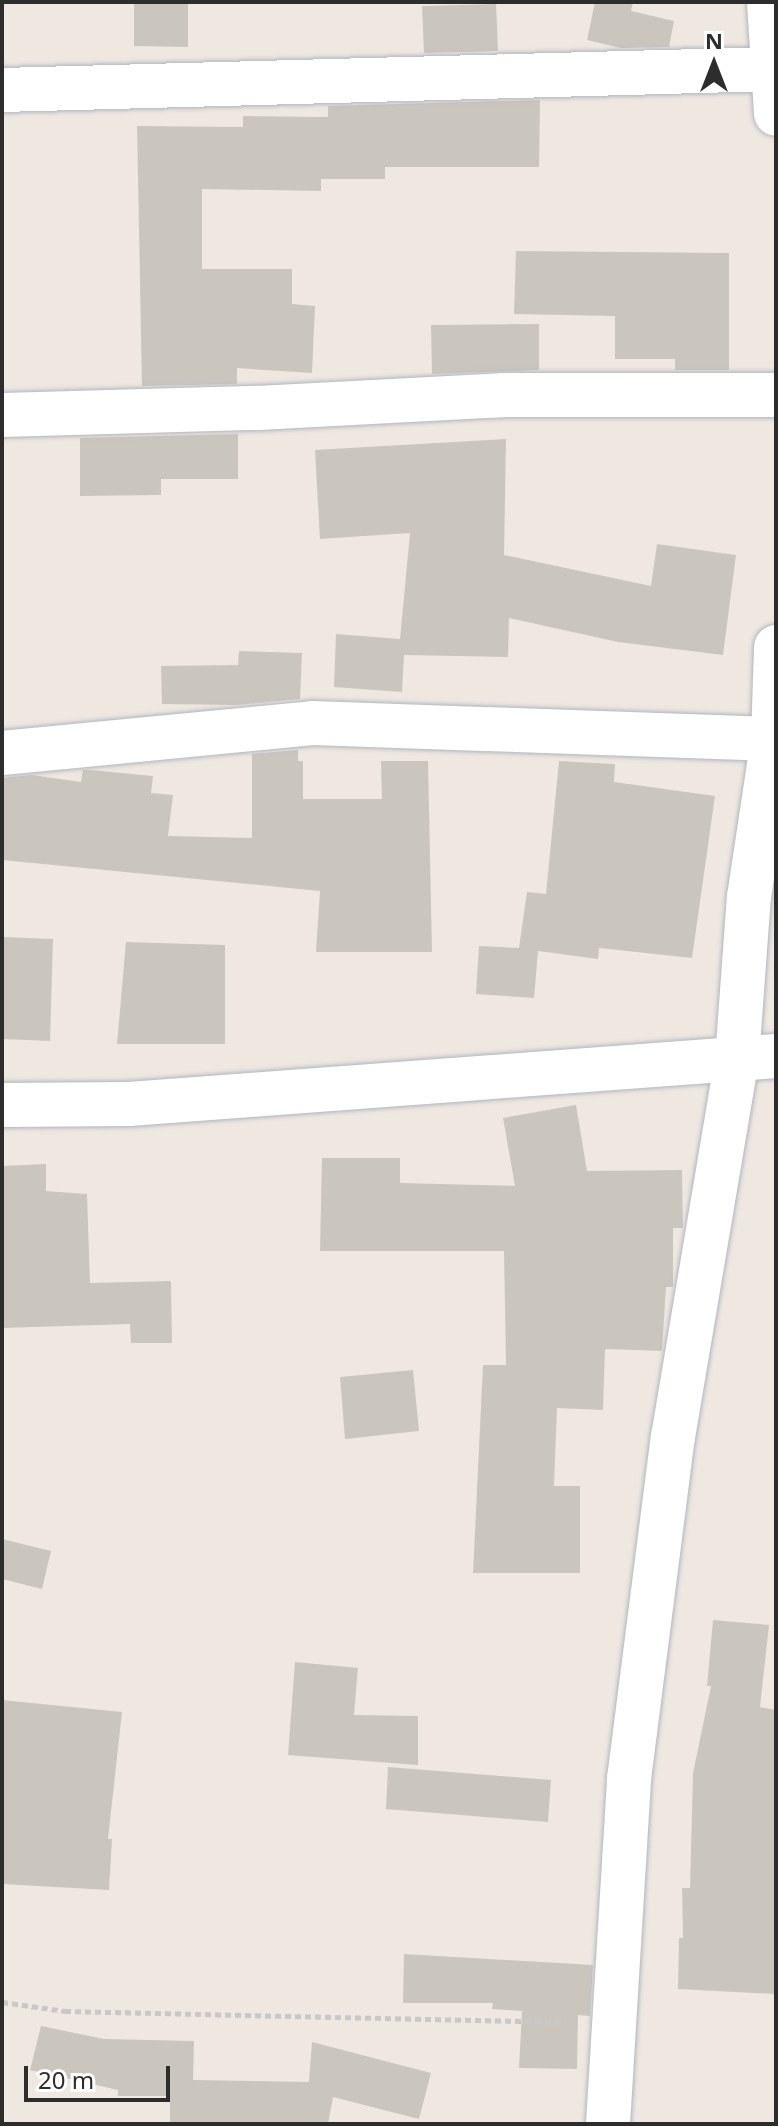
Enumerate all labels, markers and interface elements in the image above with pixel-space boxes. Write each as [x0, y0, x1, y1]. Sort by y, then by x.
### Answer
north arrow [674, 24, 754, 104]
text: N [705, 25, 723, 55]
scale bar [28, 2050, 174, 2100]
text: 20 m [38, 2063, 94, 2096]

